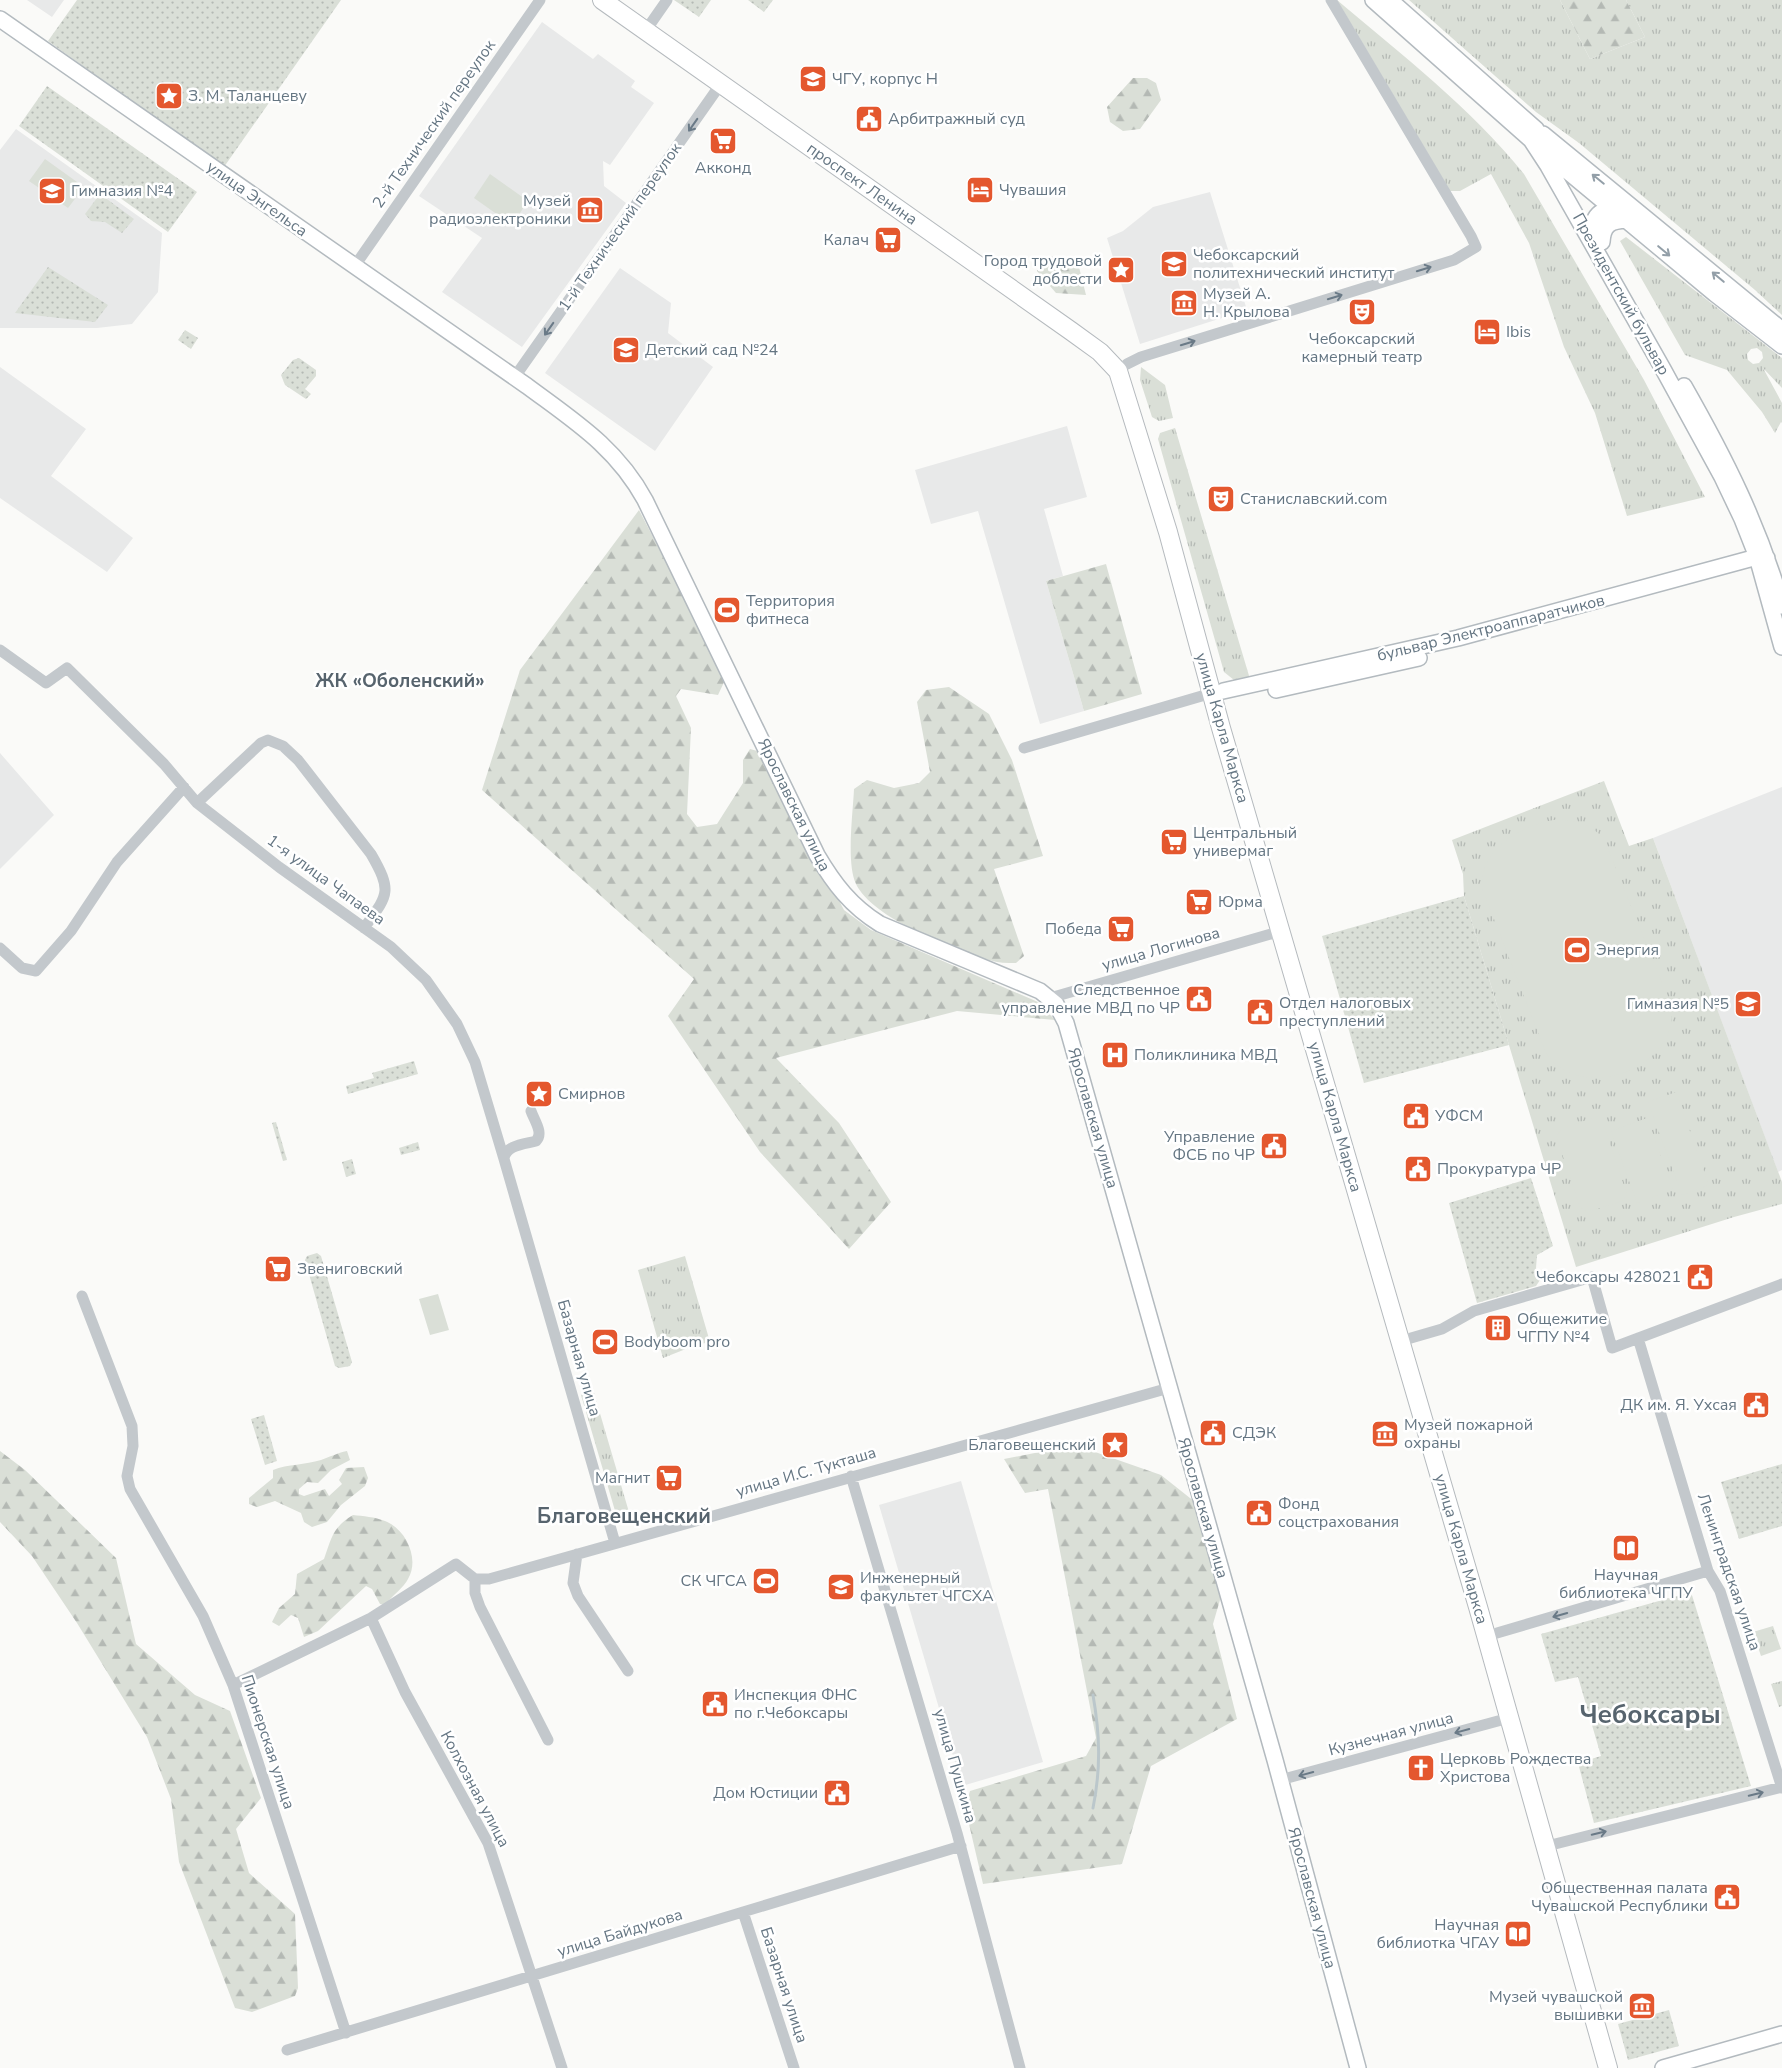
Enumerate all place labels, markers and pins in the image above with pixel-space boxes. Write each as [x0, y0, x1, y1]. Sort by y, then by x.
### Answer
school or university icon: ЧГУ, корпус Н [798, 64, 828, 94]
place label: ЧГУ, корпус Н [832, 68, 938, 90]
place icon: З. М. Таланцеву [154, 81, 184, 111]
place label: З. М. Таланцеву [188, 85, 308, 107]
public building icon: Арбитражный суд [854, 104, 884, 134]
place label: Арбитражный суд [888, 108, 1026, 130]
supermarket icon: Акконд [708, 126, 738, 156]
place label: Акконд [695, 157, 752, 179]
hotel icon: Чувашия [965, 175, 995, 205]
school or university icon: Гимназия №4 [37, 176, 67, 206]
place label: Чувашия [999, 179, 1066, 201]
place label: Гимназия №4 [71, 180, 174, 202]
place label: Музей радиоэлектроники [429, 190, 571, 230]
museum icon: Музей радиоэлектроники [575, 195, 605, 225]
supermarket icon: Калач [873, 225, 903, 255]
place label: Калач [823, 229, 869, 251]
place label: Чебоксарский политехнический институт [1193, 244, 1395, 284]
school or university icon: Чебоксарский политехнический институт [1159, 249, 1189, 279]
place label: Город трудовой доблести [984, 250, 1102, 290]
place icon: Город трудовой доблести [1106, 255, 1136, 285]
place label: Музей А. Н. Крылова [1203, 283, 1290, 323]
museum icon: Музей А. Н. Крылова [1169, 288, 1199, 318]
theatre icon: Чебоксарский камерный театр [1347, 297, 1377, 327]
hotel icon: Ibis [1472, 317, 1502, 347]
place label: Ibis [1506, 321, 1531, 343]
place label: Чебоксарский камерный театр [1301, 328, 1423, 368]
school or university icon: Детский сад №24 [611, 335, 641, 365]
place label: Детский сад №24 [645, 339, 779, 361]
theatre icon: Станиславский.com [1206, 484, 1236, 514]
place label: Станиславский.com [1240, 488, 1388, 510]
place label: Территория фитнеса [746, 590, 835, 630]
sports icon: Территория фитнеса [712, 595, 742, 625]
place label: Центральный универмаг [1193, 822, 1297, 862]
supermarket icon: Центральный универмаг [1159, 827, 1189, 857]
supermarket icon: Юрма [1184, 887, 1214, 917]
place label: Юрма [1218, 891, 1263, 913]
supermarket icon: Победа [1106, 914, 1136, 944]
place label: Победа [1045, 918, 1102, 940]
sports icon: Энергия [1562, 935, 1592, 965]
place label: Энергия [1596, 939, 1659, 961]
place label: Следственное управление МВД по ЧР [1001, 979, 1180, 1019]
public building icon: Следственное управление МВД по ЧР [1184, 984, 1214, 1014]
school or university icon: Гимназия №5 [1733, 989, 1763, 1019]
place label: Отдел налоговых преступлений [1279, 992, 1411, 1032]
place label: Гимназия №5 [1627, 993, 1729, 1015]
public building icon: Отдел налоговых преступлений [1245, 997, 1275, 1027]
hospital icon: Поликлиника МВД [1100, 1040, 1130, 1070]
place label: Поликлиника МВД [1134, 1044, 1278, 1066]
place icon: Смирнов [524, 1079, 554, 1109]
place label: Смирнов [558, 1083, 626, 1105]
public building icon: УФСМ [1401, 1101, 1431, 1131]
place label: УФСМ [1434, 1105, 1483, 1127]
place label: Управление ФСБ по ЧР [1163, 1126, 1255, 1166]
public building icon: Управление ФСБ по ЧР [1259, 1131, 1289, 1161]
public building icon: Прокуратура ЧР [1403, 1154, 1433, 1184]
place label: Прокуратура ЧР [1437, 1158, 1561, 1180]
supermarket icon: Звениговский [263, 1254, 293, 1284]
place label: Звениговский [297, 1258, 403, 1280]
public building icon: Чебоксары 428021 [1685, 1262, 1715, 1292]
place label: Чебоксары 428021 [1536, 1266, 1681, 1288]
place label: Общежитие ЧГПУ №4 [1517, 1308, 1607, 1348]
building icon: Общежитие ЧГПУ №4 [1483, 1313, 1513, 1343]
sports icon: Bodyboom pro [590, 1327, 620, 1357]
place label: Bodyboom pro [624, 1331, 730, 1353]
public building icon: ДК им. Я. Ухсая [1741, 1390, 1771, 1420]
place label: ДК им. Я. Ухсая [1621, 1394, 1737, 1416]
place label: Музей пожарной охраны [1404, 1414, 1533, 1454]
public building icon: СДЭК [1198, 1418, 1228, 1448]
museum icon: Музей пожарной охраны [1370, 1419, 1400, 1449]
place label: СДЭК [1232, 1422, 1277, 1444]
place icon: Благовещенский [1100, 1430, 1130, 1460]
place label: Благовещенский [968, 1434, 1096, 1456]
supermarket icon: Магнит [654, 1463, 684, 1493]
place label: Магнит [595, 1467, 651, 1489]
place label: Фонд соцстрахования [1278, 1493, 1399, 1533]
public building icon: Фонд соцстрахования [1244, 1498, 1274, 1528]
library icon: Научная библиотека ЧГПУ [1611, 1533, 1641, 1563]
place label: Научная библиотека ЧГПУ [1559, 1564, 1694, 1604]
sports icon: СК ЧГСА [751, 1566, 781, 1596]
place label: Инженерный факультет ЧГСХА [860, 1567, 994, 1607]
place label: СК ЧГСА [680, 1570, 747, 1592]
school or university icon: Инженерный факультет ЧГСХА [826, 1572, 856, 1602]
place label: Инспекция ФНС по г.Чебоксары [734, 1684, 858, 1724]
public building icon: Инспекция ФНС по г.Чебоксары [700, 1689, 730, 1719]
place label: Церковь Рождества Христова [1440, 1748, 1591, 1788]
church icon: Церковь Рождества Христова [1406, 1753, 1436, 1783]
public building icon: Дом Юстиции [822, 1778, 852, 1808]
place label: Дом Юстиции [713, 1782, 818, 1804]
place label: Общественная палата Чувашской Республики [1531, 1877, 1708, 1917]
public building icon: Общественная палата Чувашской Республики [1712, 1882, 1742, 1912]
place label: Научная библиотка ЧГАУ [1377, 1914, 1500, 1954]
library icon: Научная библиотка ЧГАУ [1503, 1919, 1533, 1949]
place label: Музей чувашской вышивки [1489, 1986, 1623, 2026]
museum icon: Музей чувашской вышивки [1627, 1991, 1657, 2021]

